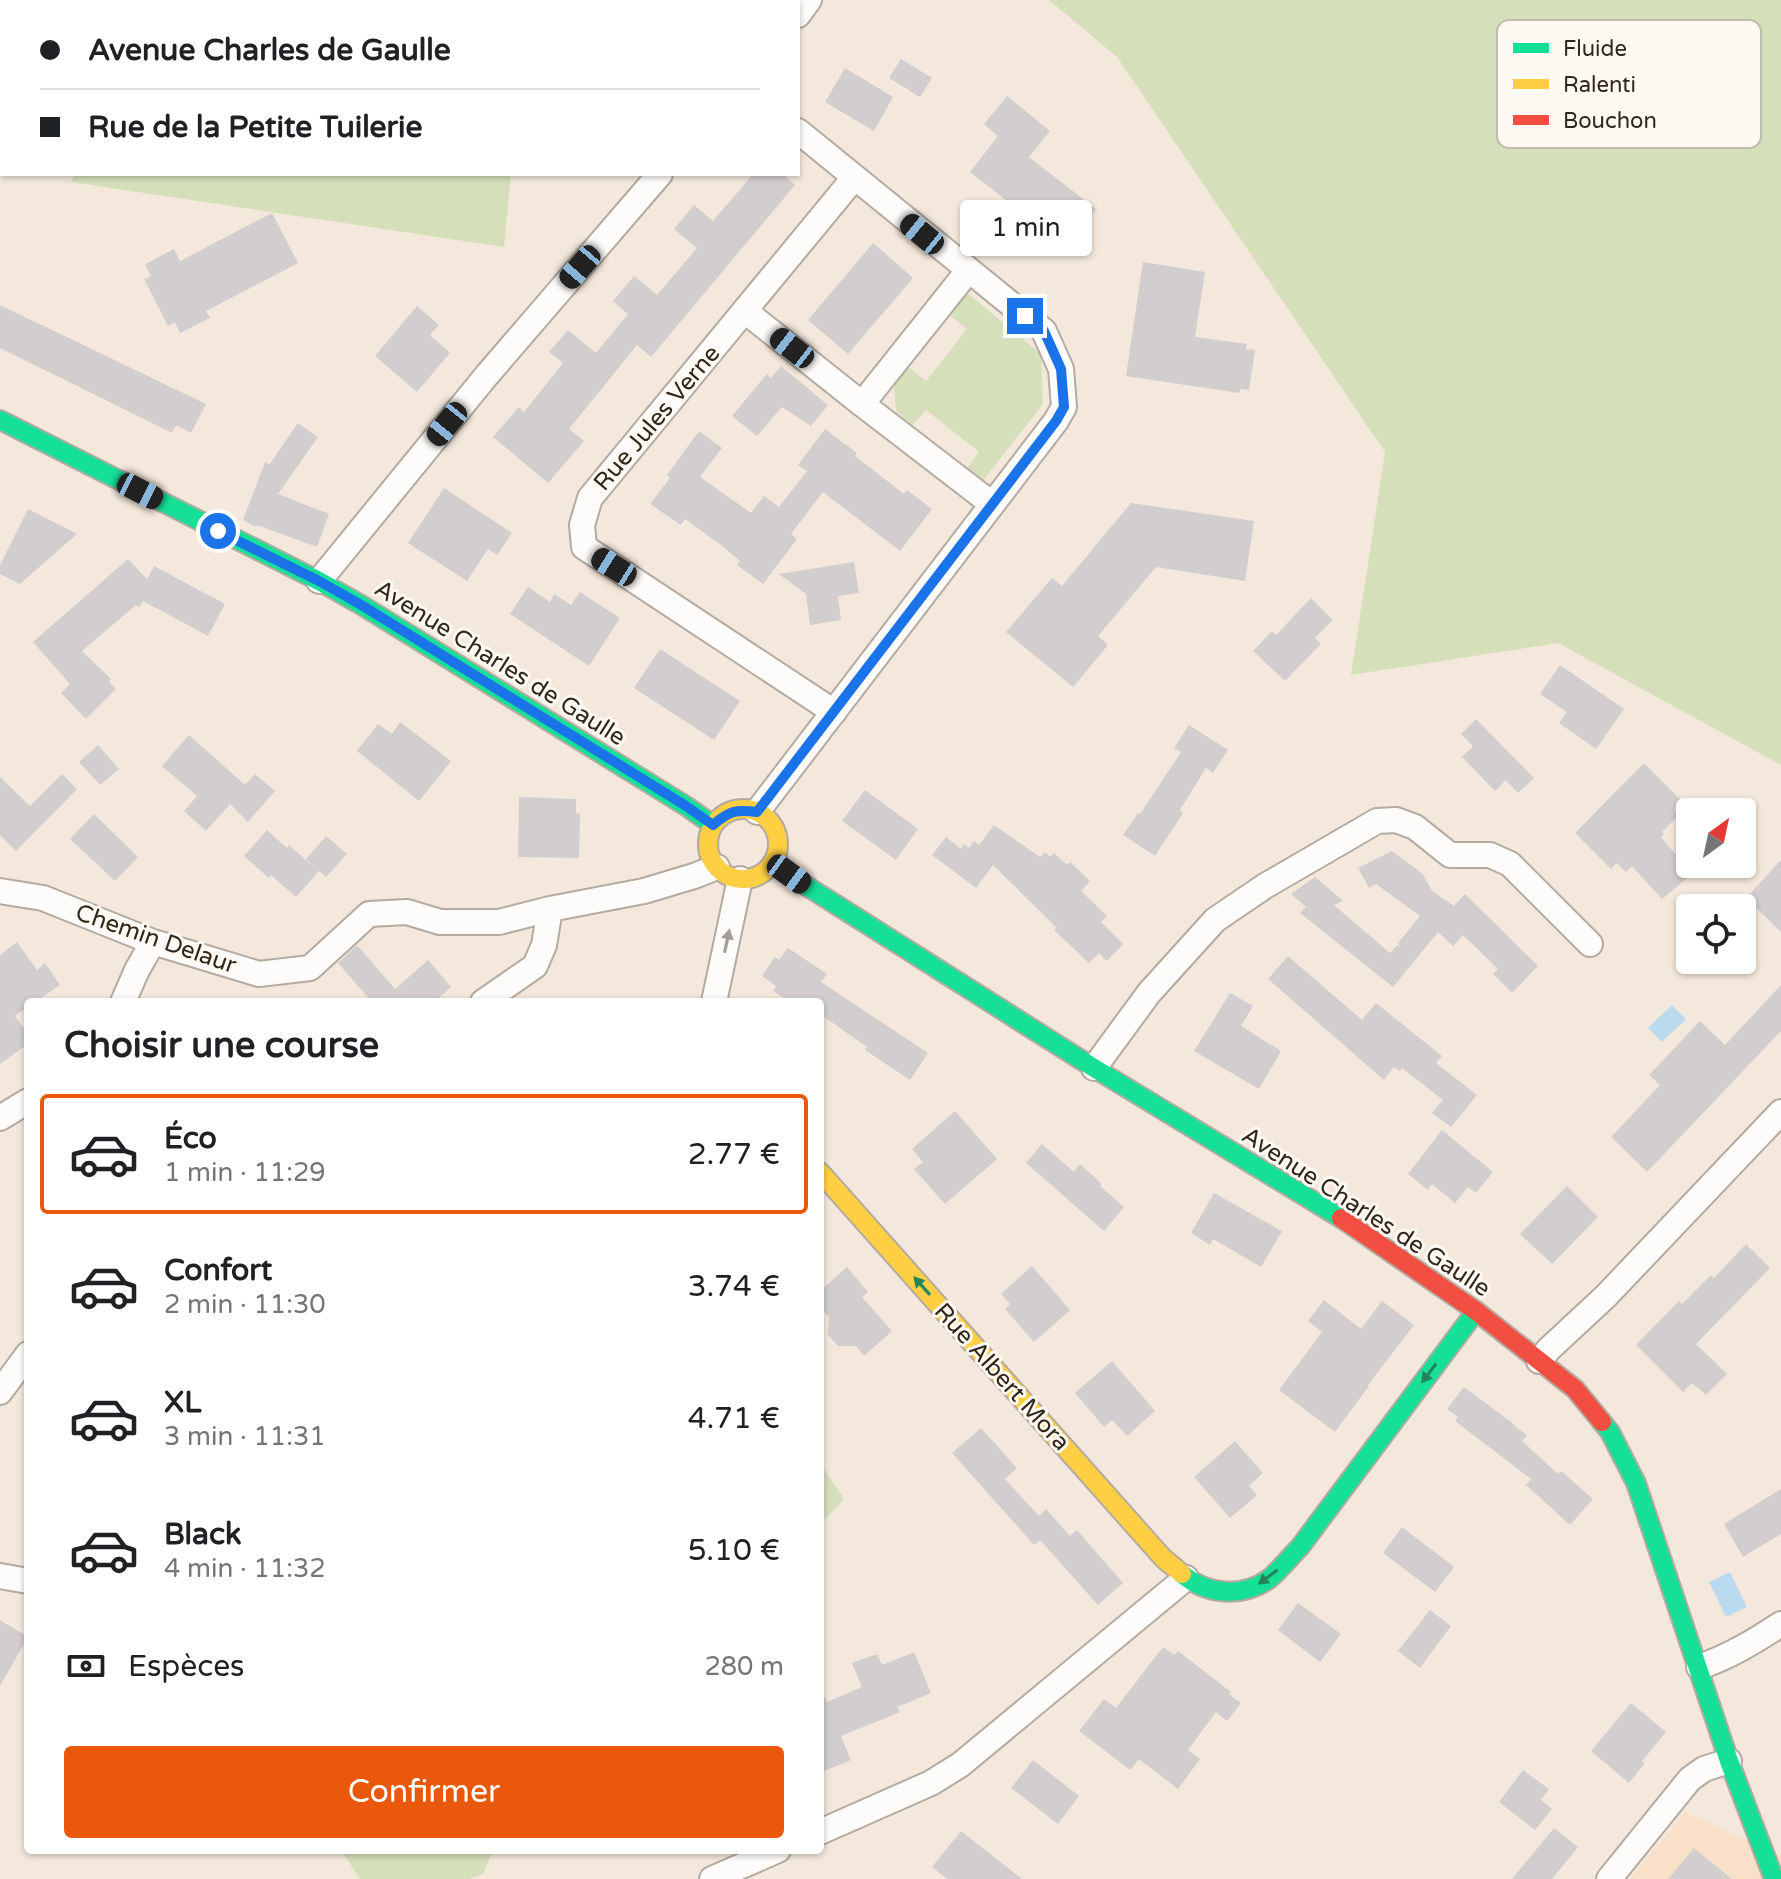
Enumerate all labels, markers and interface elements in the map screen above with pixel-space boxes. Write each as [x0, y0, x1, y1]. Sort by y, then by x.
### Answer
legend [1497, 20, 1761, 148]
text: Avenue Charles de Gaulle [88, 32, 451, 69]
text: Fluide [1563, 36, 1627, 62]
text: Ralenti [1563, 72, 1636, 98]
text: Bouchon [1563, 108, 1657, 134]
text: Rue de la Petite Tuilerie [88, 109, 423, 146]
callout: 1 min [959, 200, 1091, 256]
car [896, 210, 948, 258]
text: 1 min [991, 212, 1061, 243]
car [555, 241, 605, 293]
route end [1007, 298, 1043, 334]
car [766, 324, 818, 372]
street label: Rue Jules Verne [588, 339, 726, 497]
car [423, 398, 471, 450]
car [113, 469, 167, 513]
route start [200, 513, 236, 549]
car [587, 544, 641, 590]
street label: Avenue Charles de Gaulle [369, 574, 631, 752]
north arrow [1676, 798, 1756, 878]
map controls [1676, 798, 1756, 974]
car [763, 850, 815, 898]
button: locate [1676, 894, 1756, 974]
street label: Chemin Delaur [72, 898, 241, 980]
one-way arrow [721, 928, 734, 953]
text: Choisir une course [64, 1024, 379, 1067]
icon: car [68, 1118, 140, 1190]
text: Éco [164, 1120, 217, 1157]
street label: Avenue Charles de Gaulle [1236, 1121, 1496, 1303]
text: 2.77 € [688, 1136, 780, 1173]
text: 1 min · 11:29 [164, 1157, 326, 1188]
icon: car [68, 1250, 140, 1322]
text: Confort [164, 1252, 272, 1289]
text: 3.74 € [688, 1268, 780, 1305]
one-way arrow [913, 1277, 931, 1296]
text: 2 min · 11:30 [164, 1289, 326, 1320]
street label: Rue Albert Mora [928, 1297, 1076, 1457]
one-way arrow [1422, 1363, 1438, 1384]
icon: car [68, 1382, 140, 1454]
text: XL [164, 1384, 201, 1421]
text: 4.71 € [688, 1400, 780, 1437]
text: 3 min · 11:31 [164, 1421, 326, 1452]
icon: car [68, 1514, 140, 1586]
text: Black [164, 1516, 241, 1553]
text: 5.10 € [688, 1532, 780, 1569]
text: 4 min · 11:32 [164, 1553, 326, 1584]
one-way arrow [1258, 1568, 1278, 1584]
icon: cash [64, 1644, 108, 1688]
text: Espèces [128, 1648, 245, 1685]
text: 280 m [704, 1651, 784, 1682]
button: Confirmer [64, 1746, 784, 1838]

